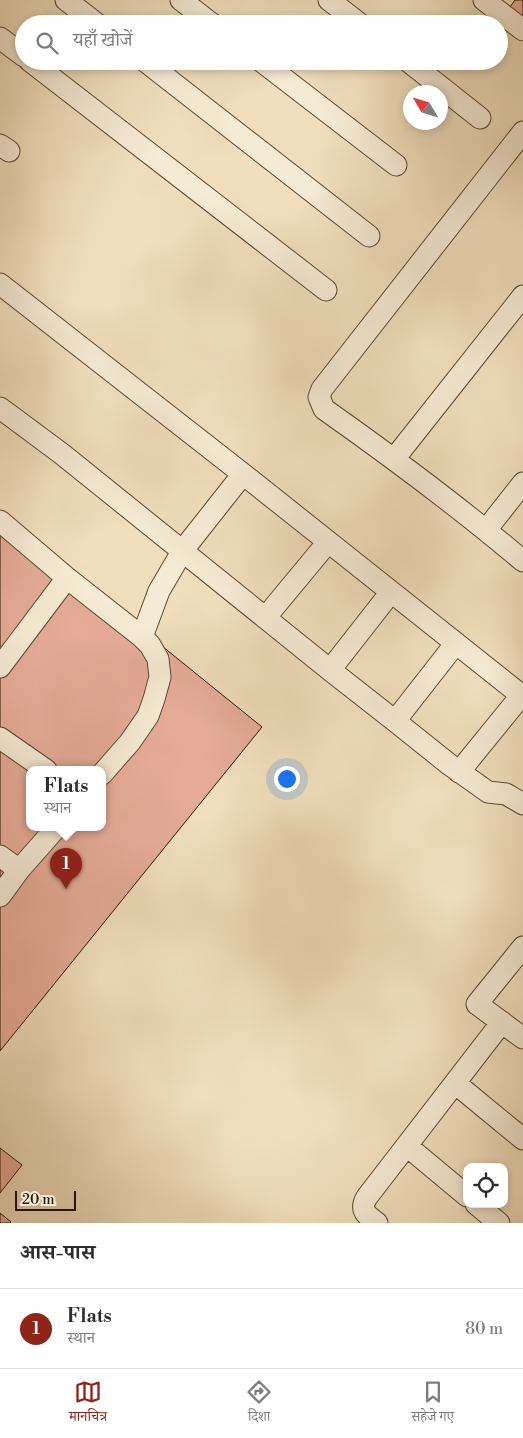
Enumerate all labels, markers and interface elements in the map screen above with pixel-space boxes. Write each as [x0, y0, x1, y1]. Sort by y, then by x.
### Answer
search box [15, 15, 508, 70]
text: यहाँ खोजें [73, 28, 133, 52]
icon: search [33, 29, 61, 57]
north arrow [403, 85, 448, 130]
popup [26, 766, 106, 831]
your location [274, 766, 300, 792]
text: Flats [44, 774, 88, 798]
text: स्थान [44, 798, 72, 818]
pin: 1 [50, 848, 82, 889]
map controls [463, 1163, 508, 1208]
button: locate [463, 1163, 508, 1208]
scale bar [15, 1188, 76, 1211]
text: 20 m [22, 1191, 54, 1209]
text: आस-पास [20, 1240, 95, 1266]
text: Flats [67, 1304, 112, 1328]
text: 1 [32, 1319, 40, 1339]
text: 80 m [465, 1319, 503, 1339]
text: स्थान [67, 1328, 95, 1348]
tab: मानचित्र [69, 1378, 107, 1430]
tab: दिशा [245, 1378, 273, 1430]
tab: सहेजे गए [411, 1378, 454, 1430]

